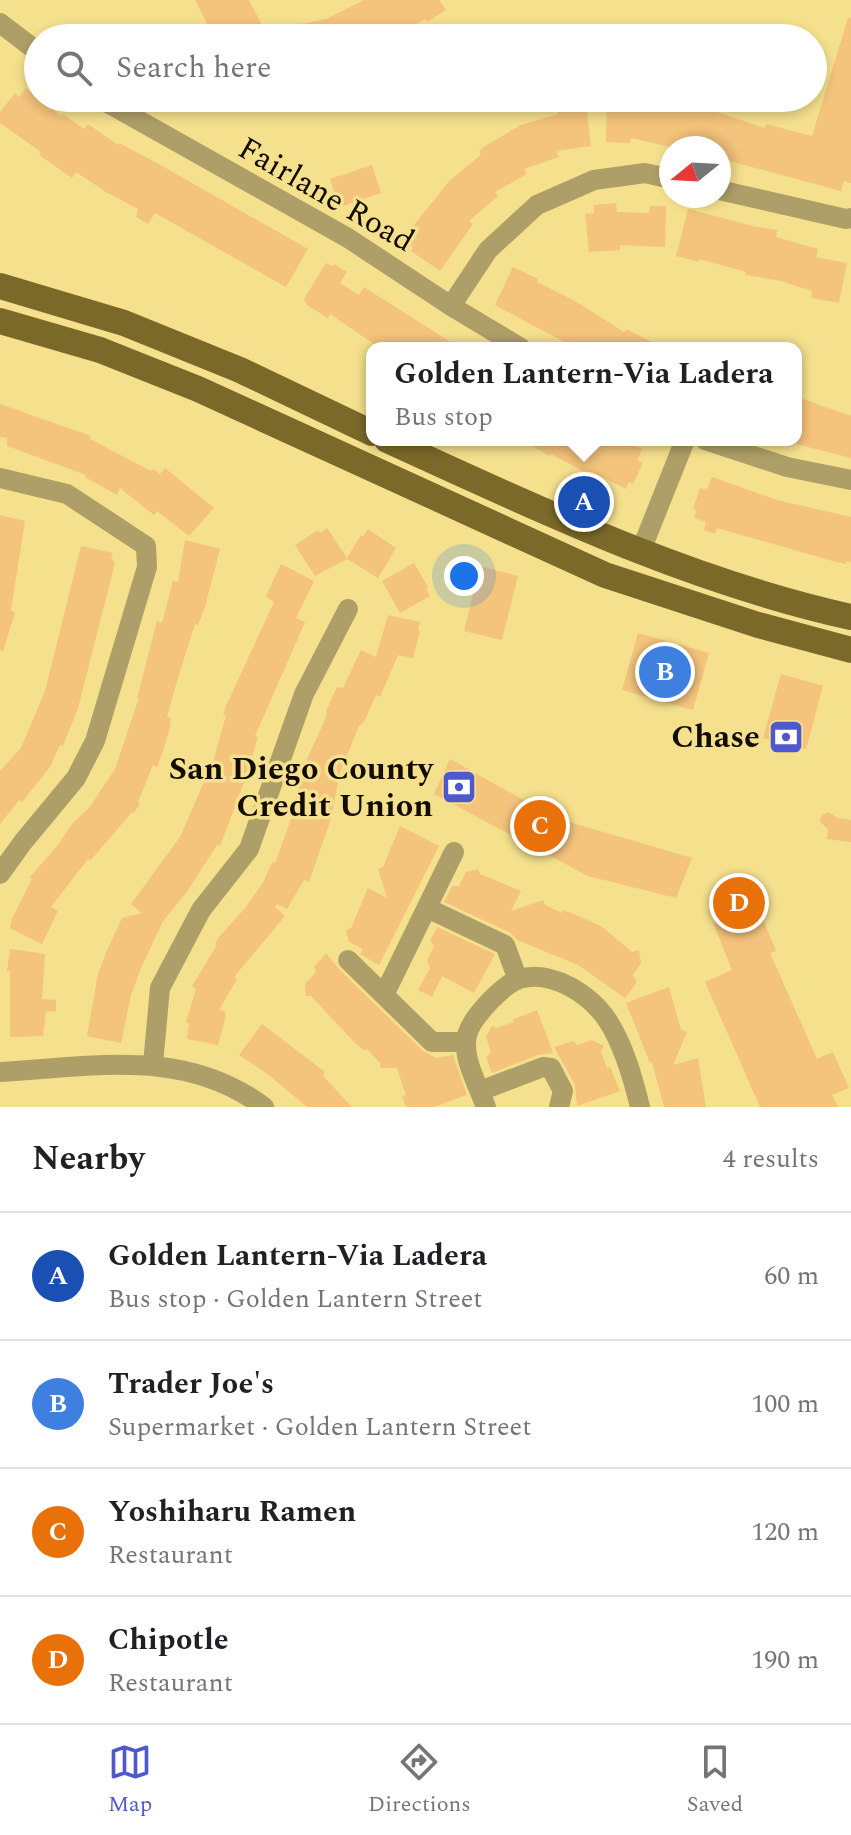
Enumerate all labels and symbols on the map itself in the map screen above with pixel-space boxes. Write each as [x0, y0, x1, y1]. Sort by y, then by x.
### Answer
street label: Fairlane Road [229, 125, 423, 265]
north arrow [659, 136, 731, 208]
pin: A [558, 472, 610, 532]
your location [444, 556, 484, 596]
pin: B [639, 642, 691, 702]
place label: Chase [671, 713, 760, 762]
bank icon: Chase [767, 718, 805, 756]
place label: San Diego County Credit Union [169, 745, 435, 831]
bank icon: San Diego County Credit Union [440, 768, 478, 806]
pin: C [514, 796, 566, 856]
pin: D [713, 873, 765, 933]

